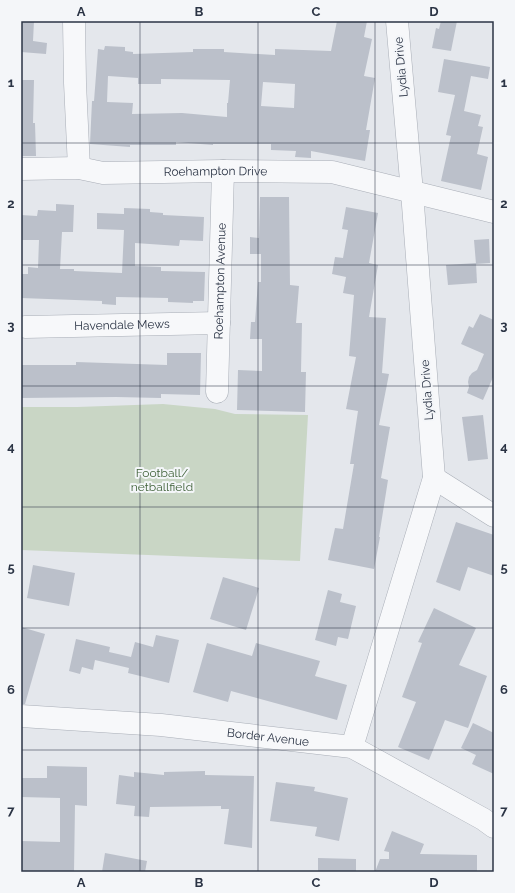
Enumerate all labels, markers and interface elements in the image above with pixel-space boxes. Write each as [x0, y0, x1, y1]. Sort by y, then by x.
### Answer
text: A [77, 4, 86, 19]
text: B [195, 4, 204, 19]
text: C [312, 4, 321, 19]
text: D [429, 4, 439, 19]
street label: Lydia Drive [391, 36, 411, 98]
text: 1 [8, 75, 15, 90]
text: 1 [501, 75, 508, 90]
street label: Roehampton Drive [164, 164, 267, 179]
text: 2 [7, 196, 15, 211]
text: 2 [500, 196, 508, 211]
street label: Roehampton Avenue [211, 223, 229, 340]
street label: Havendale Mews [74, 317, 170, 333]
text: 3 [7, 318, 15, 333]
text: 3 [500, 318, 508, 333]
street label: Lydia Drive [418, 359, 436, 421]
text: 4 [7, 439, 15, 454]
text: 4 [500, 439, 508, 454]
park label: Football/ netballfield [131, 466, 193, 494]
text: 5 [7, 560, 15, 575]
text: 5 [500, 560, 508, 575]
text: 6 [7, 682, 15, 697]
text: 6 [500, 682, 508, 697]
street label: Border Avenue [226, 726, 310, 749]
text: 7 [7, 803, 15, 818]
text: 7 [500, 803, 508, 818]
text: A [77, 875, 86, 890]
text: B [195, 875, 204, 890]
text: C [312, 875, 321, 890]
text: D [429, 875, 439, 890]

